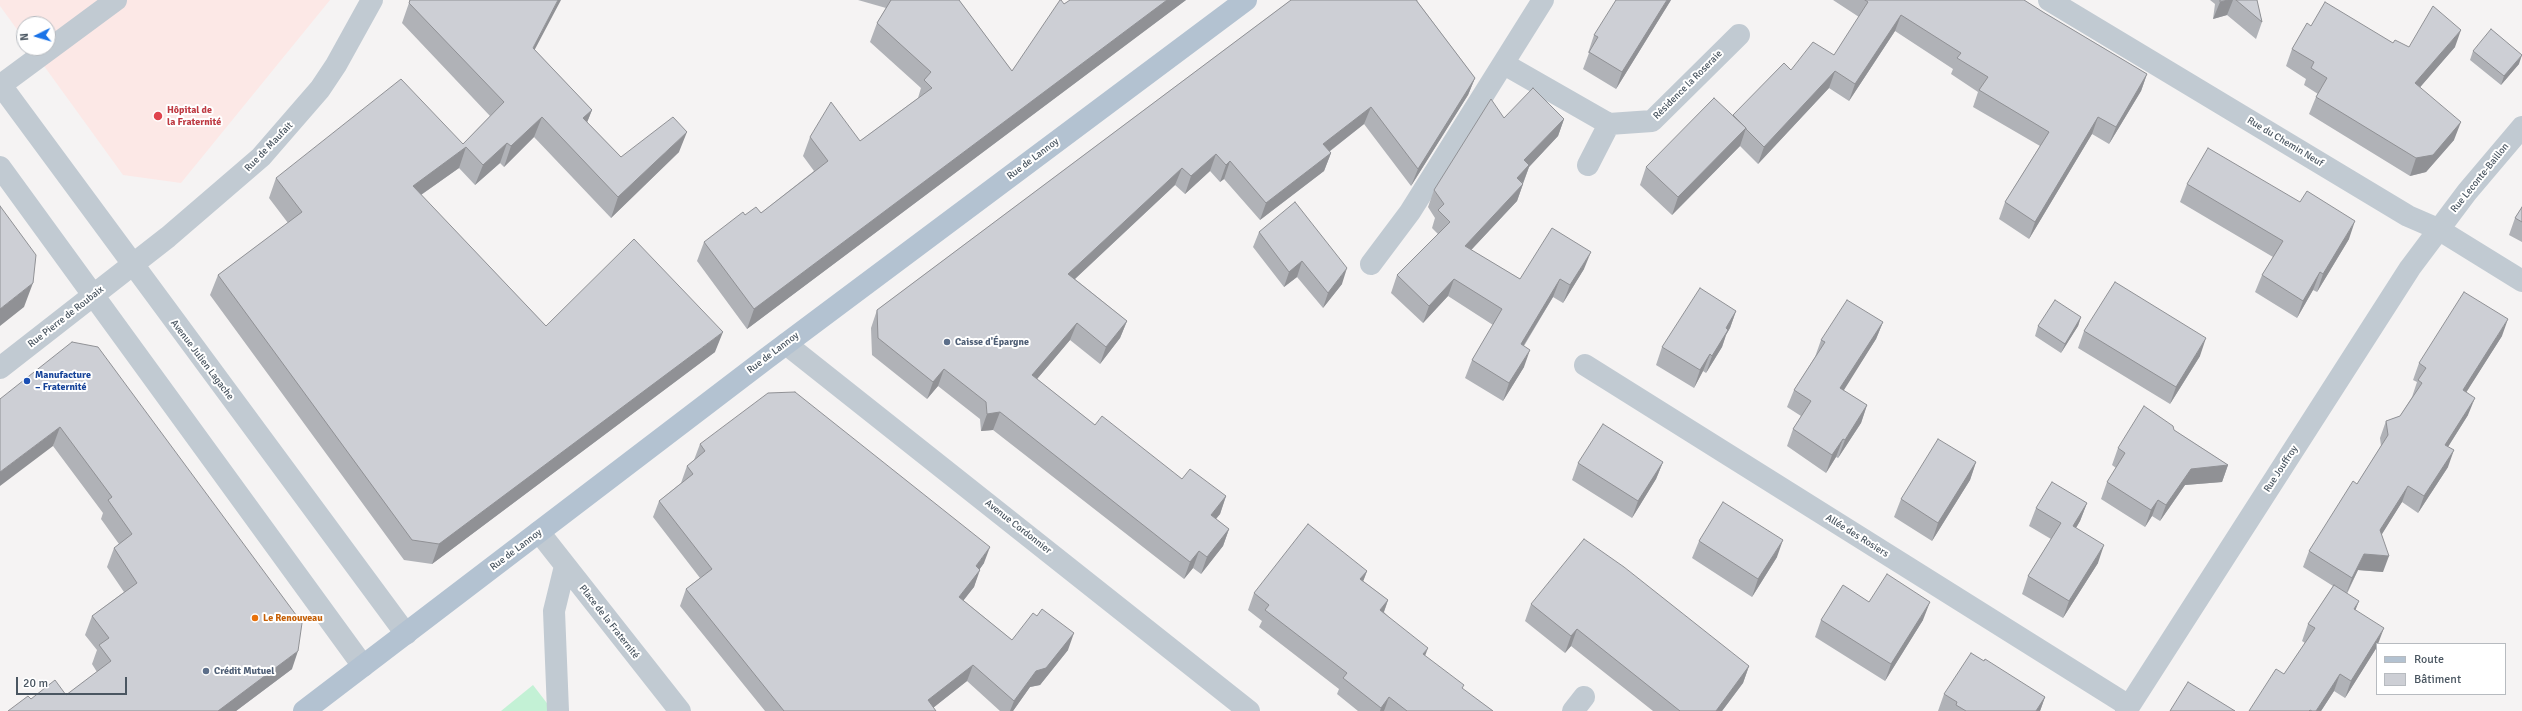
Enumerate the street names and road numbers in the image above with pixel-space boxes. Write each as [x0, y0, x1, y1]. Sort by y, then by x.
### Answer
street label: Résidence la Roseraie [1651, 48, 1725, 122]
street label: Rue du Chemin Neuf [2245, 114, 2325, 170]
street label: Rue de Maufait [242, 120, 296, 174]
street label: Rue de Lannoy [1005, 136, 1061, 182]
street label: Rue Leconte-Baillon [2448, 141, 2512, 215]
street label: Rue Pierre de Roubaix [26, 284, 106, 350]
street label: Avenue Julien Lagache [168, 318, 236, 402]
street label: Rue de Lannoy [745, 330, 801, 376]
street label: Rue Jouffroy [2261, 443, 2301, 495]
street label: Avenue Cordonnier [982, 497, 1054, 557]
street label: Allée des Rosiers [1823, 512, 1891, 560]
street label: Rue de Lannoy [488, 527, 544, 573]
street label: Place de la Fraternité [576, 583, 642, 661]

